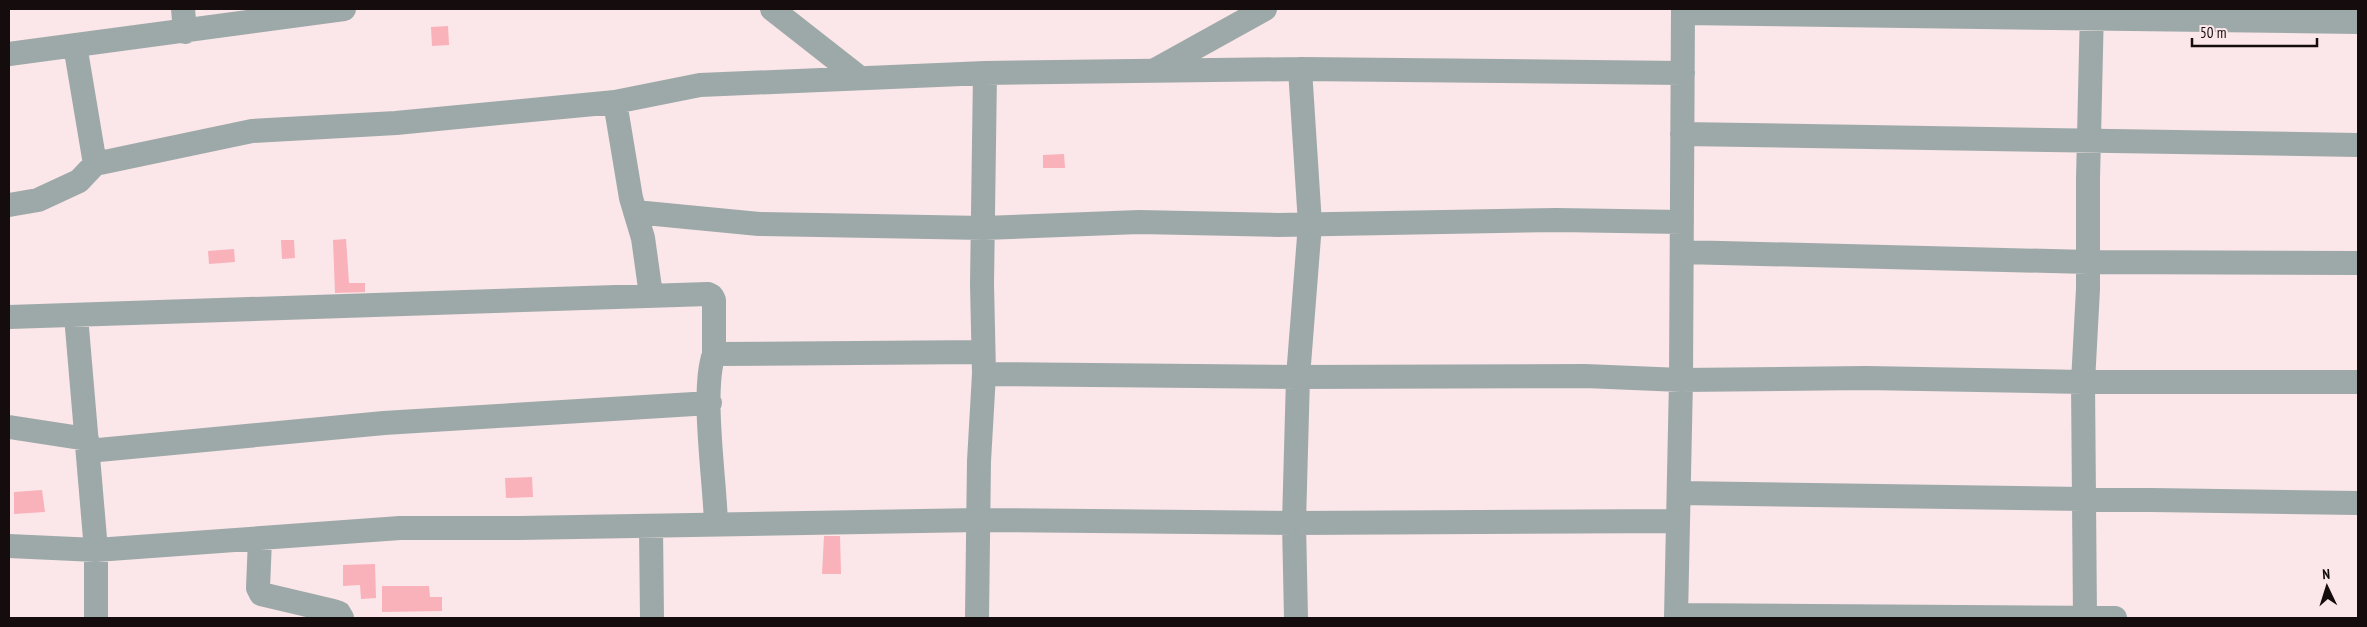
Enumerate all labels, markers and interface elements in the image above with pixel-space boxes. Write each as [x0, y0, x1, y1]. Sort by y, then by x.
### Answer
scale bar [2192, 15, 2317, 47]
text: 50 m [2200, 23, 2226, 42]
north arrow [2302, 562, 2352, 612]
text: N [2322, 565, 2330, 583]

